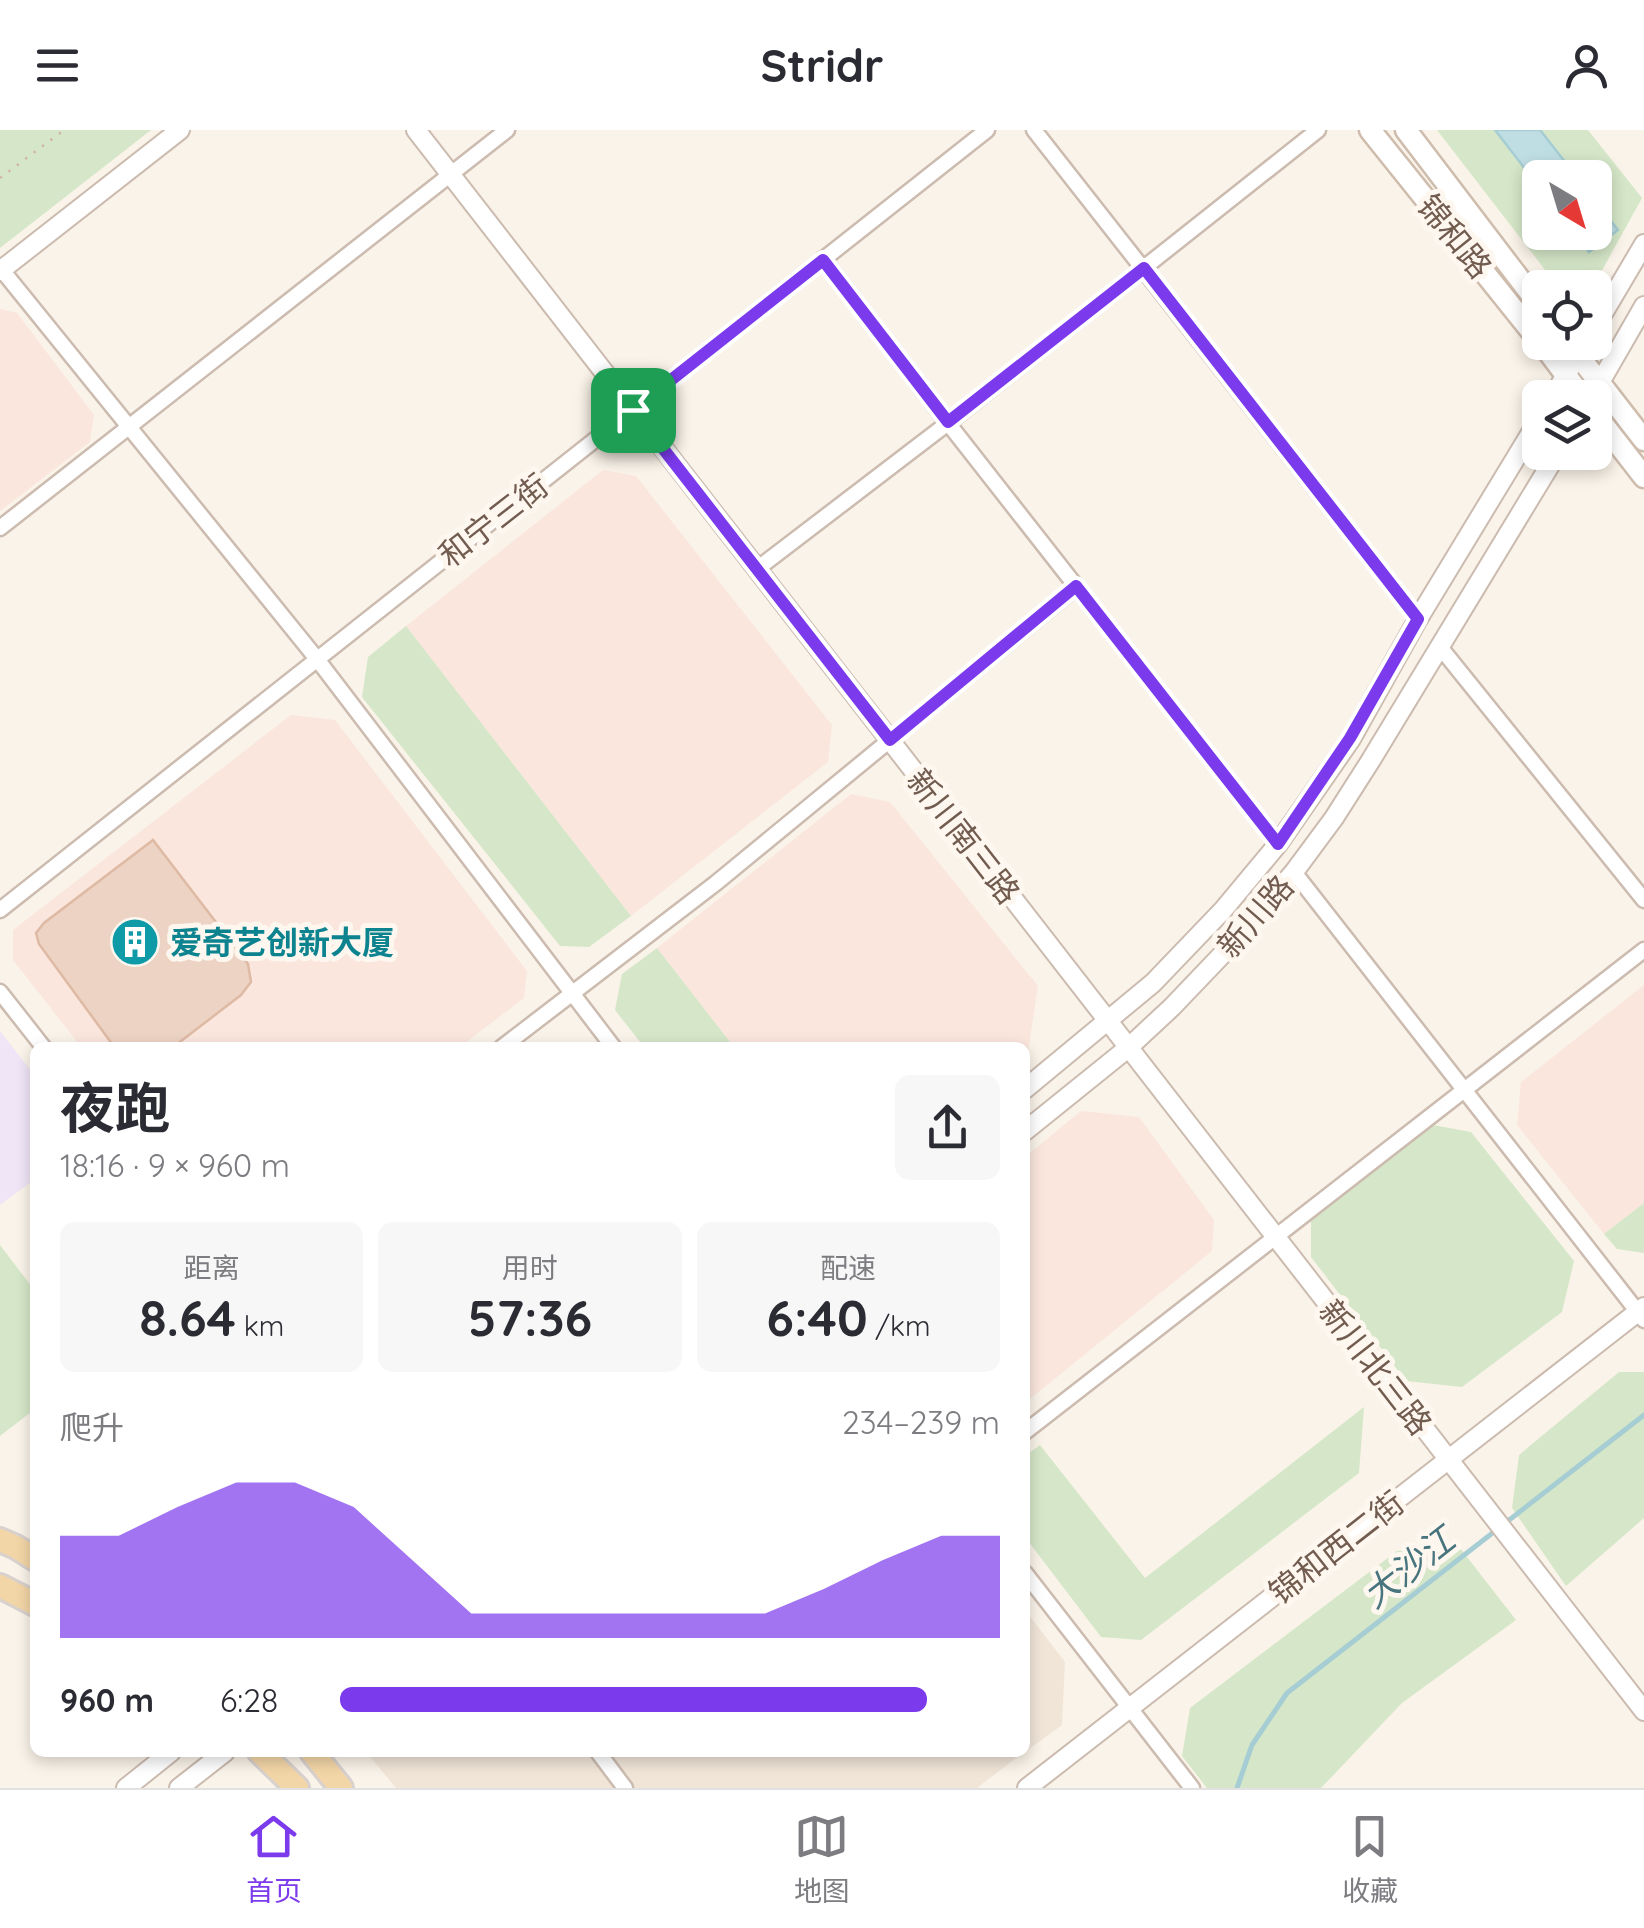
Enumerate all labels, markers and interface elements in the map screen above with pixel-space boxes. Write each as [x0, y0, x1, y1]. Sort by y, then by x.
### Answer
text: Stridr [760, 37, 884, 93]
icon: menu [30, 38, 85, 93]
icon: person [1559, 38, 1614, 93]
north arrow [1522, 160, 1612, 250]
map controls [1522, 160, 1612, 470]
street label: 锦和路 [1409, 186, 1501, 286]
button: locate [1522, 270, 1612, 360]
pin [591, 368, 676, 453]
button: layers [1522, 380, 1612, 470]
icon: arrive [606, 383, 661, 438]
street label: 和宁三街 [430, 465, 556, 575]
street label: 新川南三路 [899, 761, 1029, 911]
street label: 新川路 [1208, 867, 1302, 965]
building icon: 爱奇艺创新大厦 [109, 916, 161, 968]
place label: 爱奇艺创新大厦 [170, 922, 394, 962]
text: 夜跑 [60, 1073, 170, 1142]
button: share [895, 1075, 1000, 1180]
text: 18:16 · 9 × 960 m [60, 1145, 290, 1185]
text: 距离 [184, 1250, 240, 1285]
text: 用时 [502, 1250, 558, 1285]
text: 配速 [820, 1250, 876, 1285]
text: 8.64 [139, 1286, 236, 1349]
text: 57:36 [468, 1286, 592, 1349]
text: 6:40 [766, 1286, 868, 1349]
street label: 新川北三路 [1311, 1292, 1441, 1442]
text: km [236, 1308, 284, 1343]
text: /km [868, 1308, 930, 1343]
text: 234–239 m [842, 1402, 1000, 1442]
text: 爬升 [60, 1407, 124, 1447]
street label: 锦和西二街 [1261, 1482, 1411, 1612]
water label: 大沙江 [1353, 1515, 1466, 1617]
text: 960 m [60, 1680, 154, 1720]
text: 6:28 [220, 1680, 278, 1720]
tab: 首页 [246, 1809, 302, 1909]
tab: 地图 [794, 1809, 850, 1909]
tab: 收藏 [1342, 1809, 1398, 1909]

